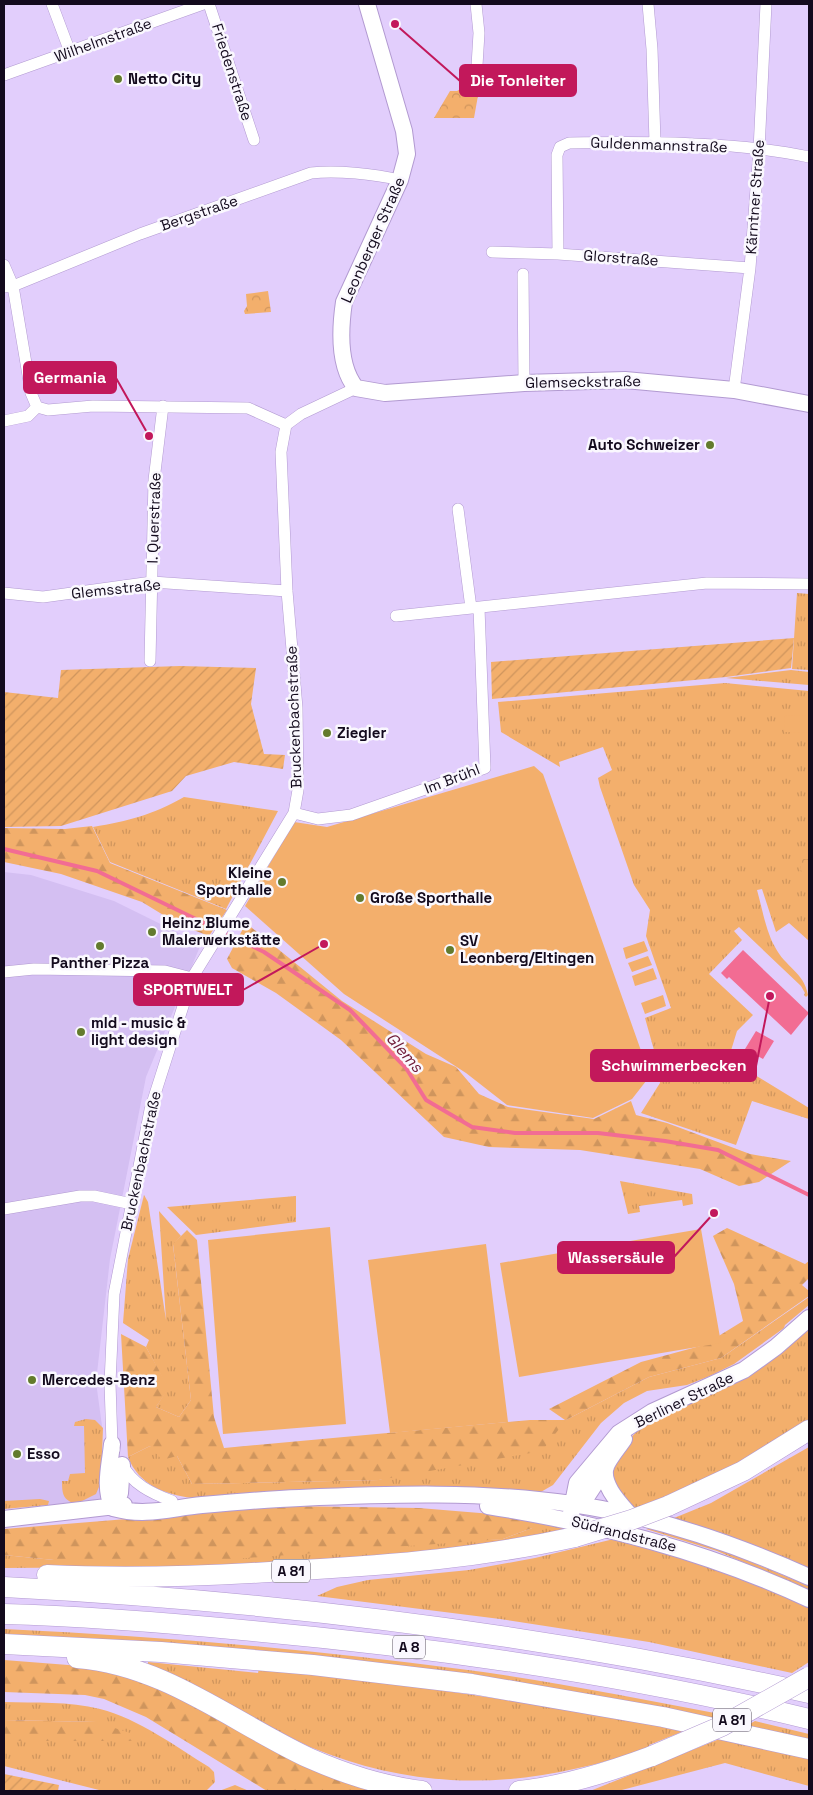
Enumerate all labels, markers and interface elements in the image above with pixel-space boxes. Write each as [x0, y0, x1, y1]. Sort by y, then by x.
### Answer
street label: Wilhelmstraße [52, 13, 154, 66]
street label: Friedenstraße [208, 21, 257, 123]
callout: Die Tonleiter [460, 65, 576, 96]
place label: Netto City [128, 69, 201, 88]
text: Die Tonleiter [470, 70, 566, 91]
marker: Netto City [112, 73, 124, 85]
street label: Guldenmannstraße [590, 133, 728, 156]
street label: Kärntner Straße [741, 139, 768, 255]
street label: Leonberger Straße [336, 174, 409, 306]
street label: Bergstraße [158, 190, 240, 235]
street label: Glorstraße [583, 245, 659, 270]
callout: Germania [24, 362, 116, 393]
text: Germania [34, 367, 106, 388]
street label: Glemseckstraße [525, 371, 641, 392]
place label: Auto Schweizer [588, 435, 700, 454]
marker: Auto Schweizer [704, 439, 716, 451]
street label: I. Querstraße [142, 472, 165, 564]
street label: Glemsstraße [70, 574, 162, 603]
street label: Bruckenbachstraße [282, 645, 305, 789]
place label: Ziegler [337, 723, 387, 742]
marker: Ziegler [321, 727, 333, 739]
street label: Im Brühl [421, 759, 482, 798]
place label: Kleine Sporthalle [197, 863, 272, 899]
marker: Kleine Sporthalle [276, 876, 288, 888]
place label: Große Sporthalle [370, 888, 493, 907]
marker: Große Sporthalle [354, 892, 366, 904]
place label: Heinz Blume Malerwerkstätte [162, 913, 281, 949]
marker: Heinz Blume Malerwerkstätte [146, 926, 158, 938]
place label: SV Leonberg/Eltingen [460, 931, 594, 967]
marker: Panther Pizza [94, 940, 106, 952]
marker: SV Leonberg/Eltingen [444, 944, 456, 956]
place label: Panther Pizza [51, 953, 150, 972]
callout: SPORTWELT [134, 974, 243, 1005]
text: SPORTWELT [143, 979, 233, 1000]
place label: mld - music & light design [91, 1013, 186, 1049]
marker: mld - music & light design [75, 1026, 87, 1038]
water label: Glems [382, 1028, 428, 1077]
callout: Schwimmerbecken [591, 1050, 756, 1081]
text: Schwimmerbecken [601, 1055, 747, 1076]
street label: Bruckenbachstraße [116, 1089, 165, 1233]
callout: Wassersäule [558, 1242, 674, 1273]
text: Wassersäule [568, 1247, 664, 1268]
street label: Berliner Straße [631, 1367, 736, 1432]
place label: Mercedes-Benz [42, 1370, 155, 1389]
marker: Mercedes-Benz [26, 1374, 38, 1386]
place label: Esso [27, 1444, 60, 1463]
marker: Esso [11, 1448, 23, 1460]
street label: Südrandstraße [569, 1511, 679, 1556]
road number: A 81 [272, 1560, 310, 1582]
road number: A 8 [393, 1635, 425, 1658]
road number: A 81 [713, 1708, 751, 1732]

